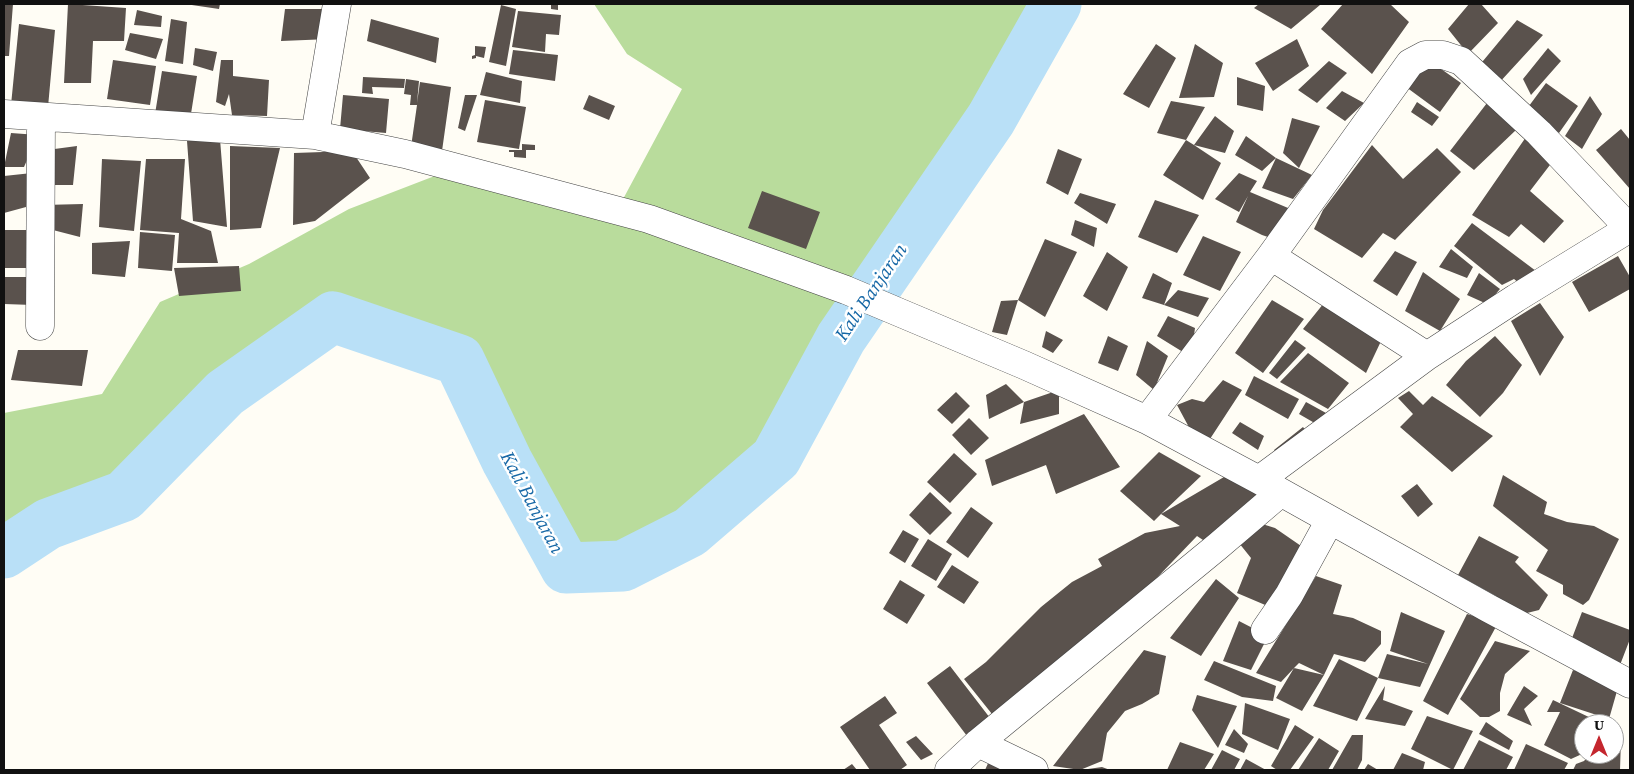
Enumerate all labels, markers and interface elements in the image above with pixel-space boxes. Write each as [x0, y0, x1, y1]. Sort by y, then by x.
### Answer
water label: Kali Banjaran [831, 240, 913, 346]
water label: Kali Banjaran [495, 448, 567, 558]
north arrow [1574, 714, 1624, 764]
text: U [1594, 715, 1604, 735]

